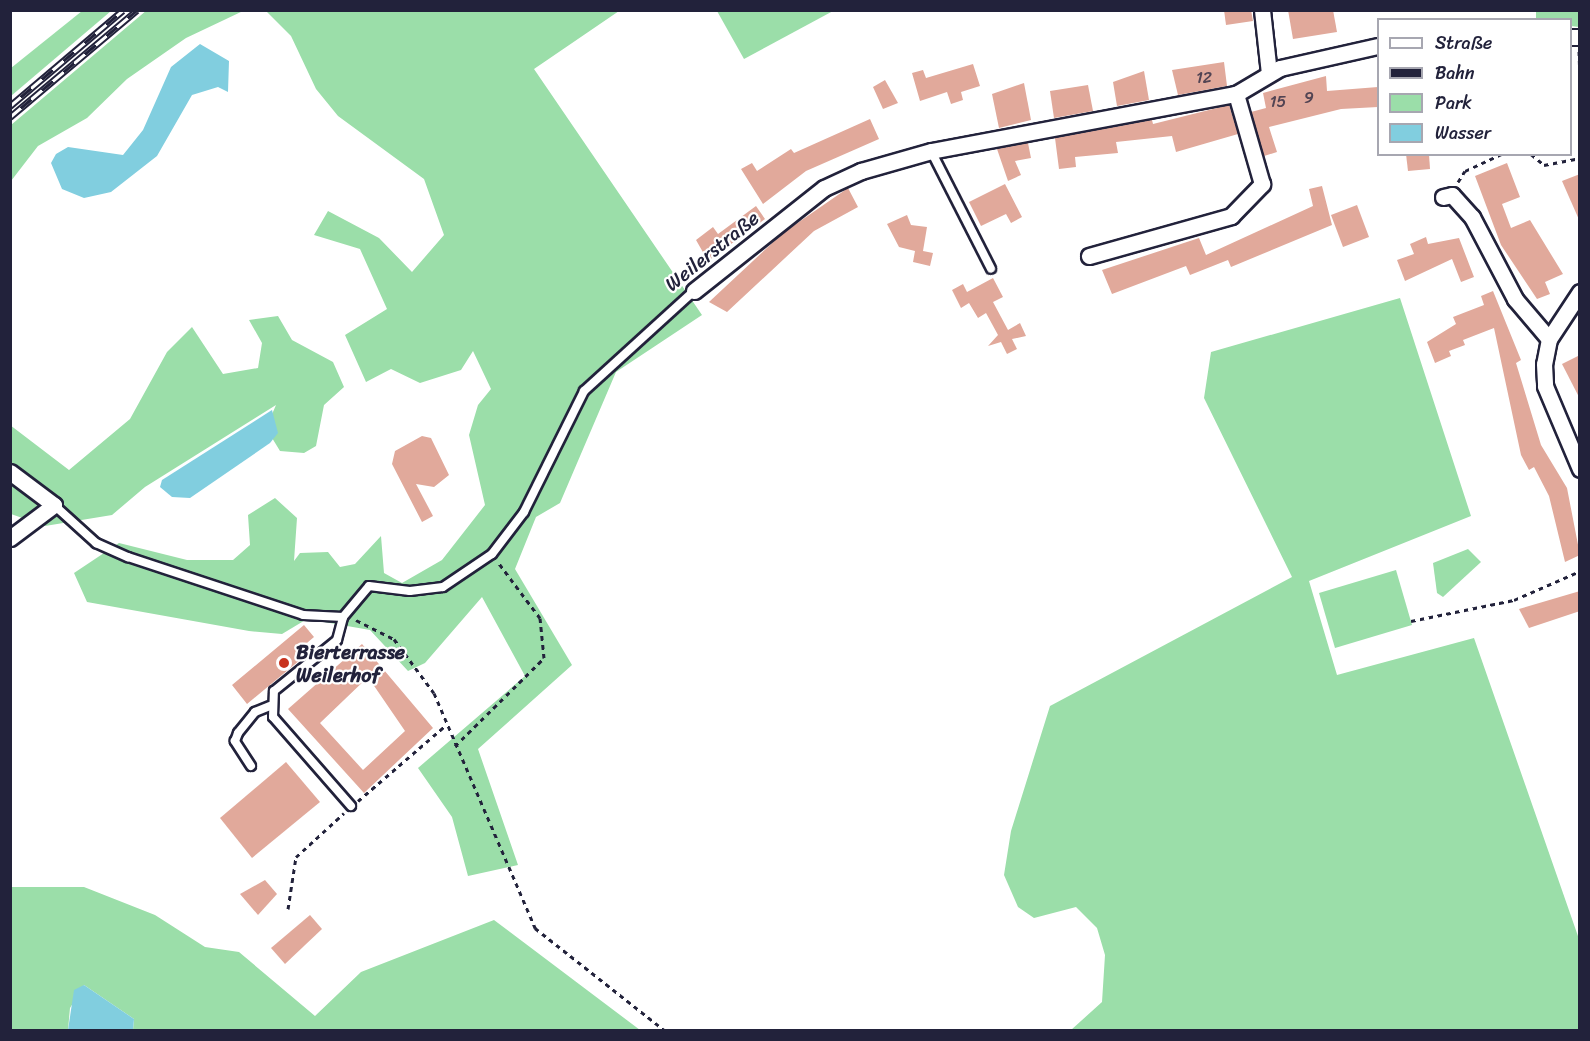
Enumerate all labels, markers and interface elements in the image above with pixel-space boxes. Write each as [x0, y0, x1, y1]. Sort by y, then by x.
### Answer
legend [1377, 18, 1572, 156]
text: Straße [1435, 27, 1492, 59]
text: Bahn [1435, 57, 1475, 89]
house number: 12 [1196, 68, 1212, 88]
text: Park [1435, 87, 1472, 119]
house number: 9 [1304, 88, 1314, 108]
house number: 15 [1270, 92, 1286, 112]
text: Wasser [1435, 117, 1491, 149]
street label: Weilerstraße [660, 206, 764, 296]
place label: Bierterrasse Weilerhof [296, 640, 405, 687]
marker: Bierterrasse Weilerhof [277, 656, 291, 670]

